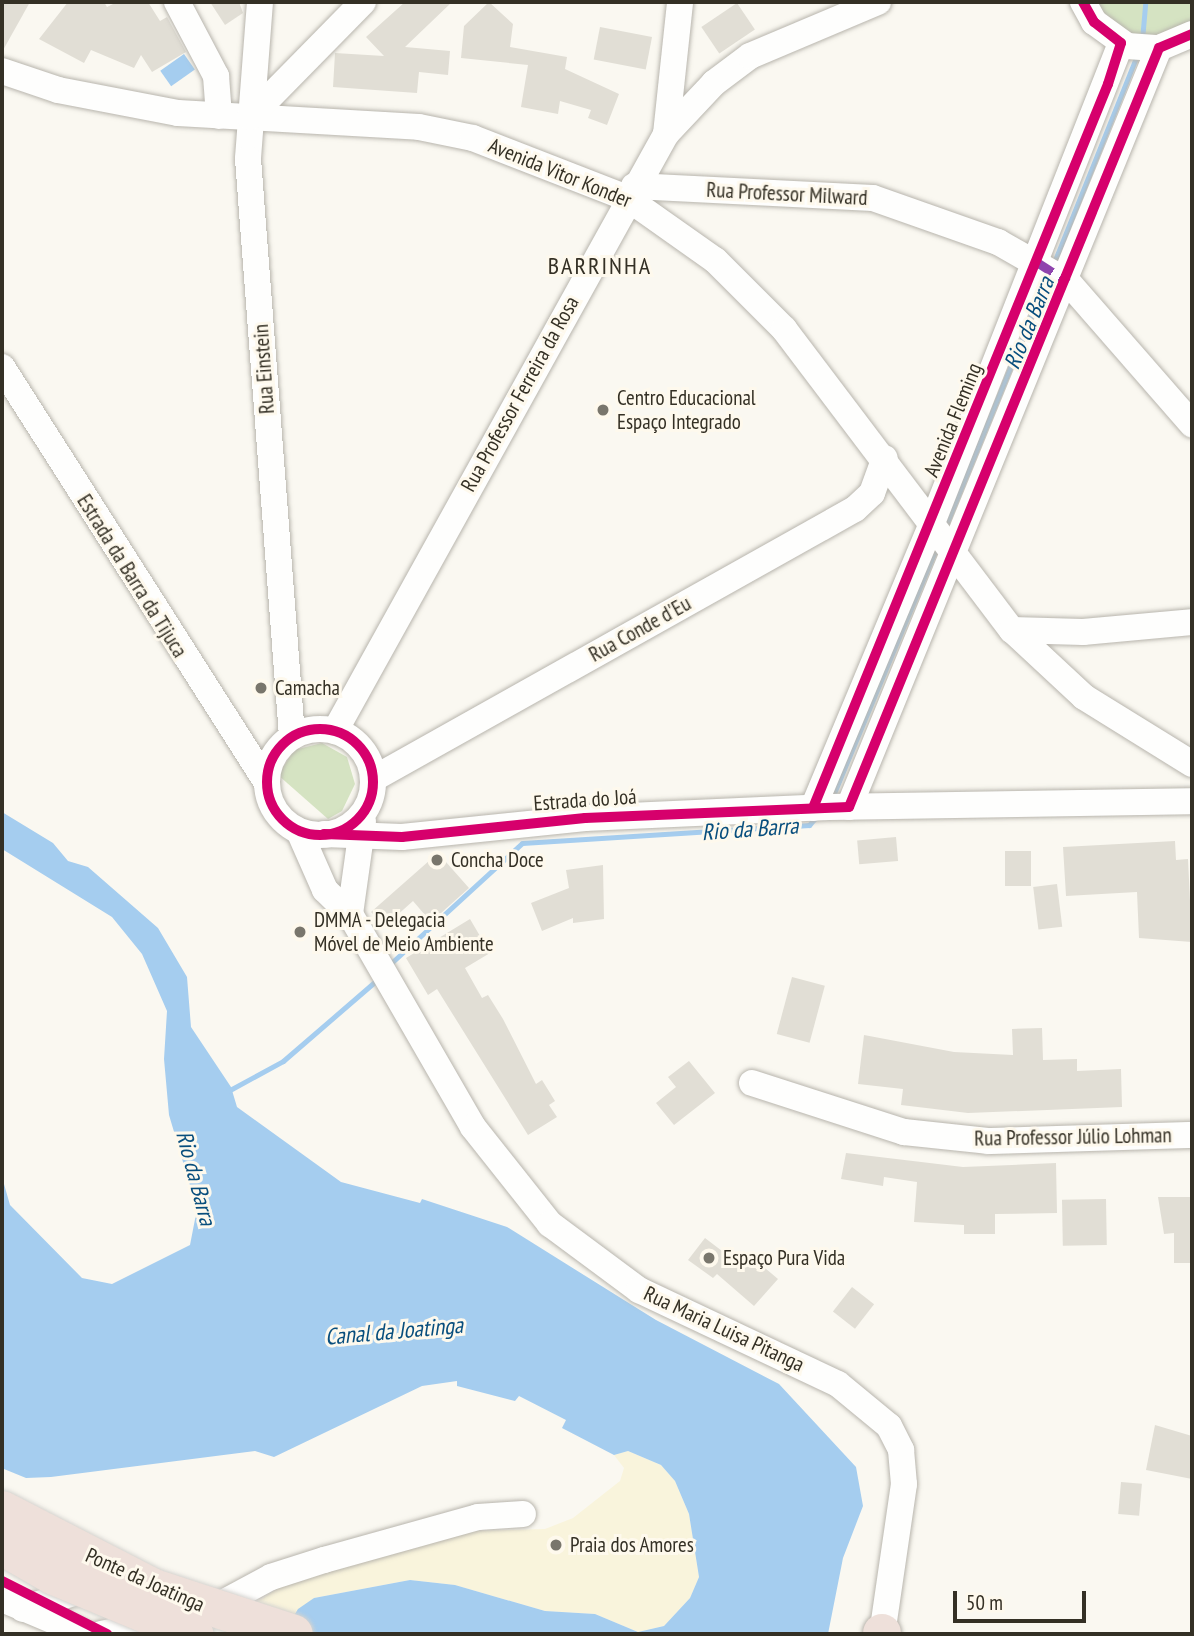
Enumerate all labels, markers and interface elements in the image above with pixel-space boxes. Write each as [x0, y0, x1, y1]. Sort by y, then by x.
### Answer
street label: Avenida Vitor Konder [485, 133, 635, 213]
street label: Rua Professor Milward [706, 177, 868, 211]
district label: BARRINHA [549, 252, 651, 280]
water label: Rio da Barra [998, 273, 1060, 373]
street label: Rua Professor Ferreira da Rosa [456, 292, 584, 496]
street label: Rua Einstein [248, 323, 280, 415]
street label: Avenida Fleming [919, 359, 987, 481]
place label: Centro Educacional Espaço Integrado [617, 385, 756, 435]
marker: Centro Educacional Espaço Integrado [595, 402, 611, 418]
street label: Estrada da Barra da Tijuca [72, 490, 192, 662]
street label: Rua Conde d'Eu [585, 591, 695, 667]
place label: Camacha [275, 675, 340, 701]
marker: Camacha [253, 680, 269, 696]
street label: Estrada do Joá [533, 784, 637, 816]
water label: Rio da Barra [701, 812, 799, 846]
place label: Concha Doce [451, 847, 544, 873]
marker: Concha Doce [429, 852, 445, 868]
place label: DMMA - Delegacia Móvel de Meio Ambiente [314, 907, 494, 957]
marker: DMMA - Delegacia Móvel de Meio Ambiente [292, 924, 308, 940]
street label: Rua Professor Júlio Lohman [974, 1123, 1172, 1151]
water label: Rio da Barra [170, 1128, 222, 1228]
place label: Espaço Pura Vida [723, 1245, 846, 1271]
marker: Espaço Pura Vida [701, 1250, 717, 1266]
street label: Rua Maria Luisa Pitanga [640, 1281, 808, 1377]
water label: Canal da Joatinga [324, 1311, 464, 1351]
place label: Praia dos Amores [570, 1532, 694, 1558]
marker: Praia dos Amores [548, 1537, 564, 1553]
street label: Ponte da Joatinga [82, 1543, 208, 1617]
scale bar [956, 1576, 1089, 1620]
text: 50 m [966, 1589, 1003, 1616]

